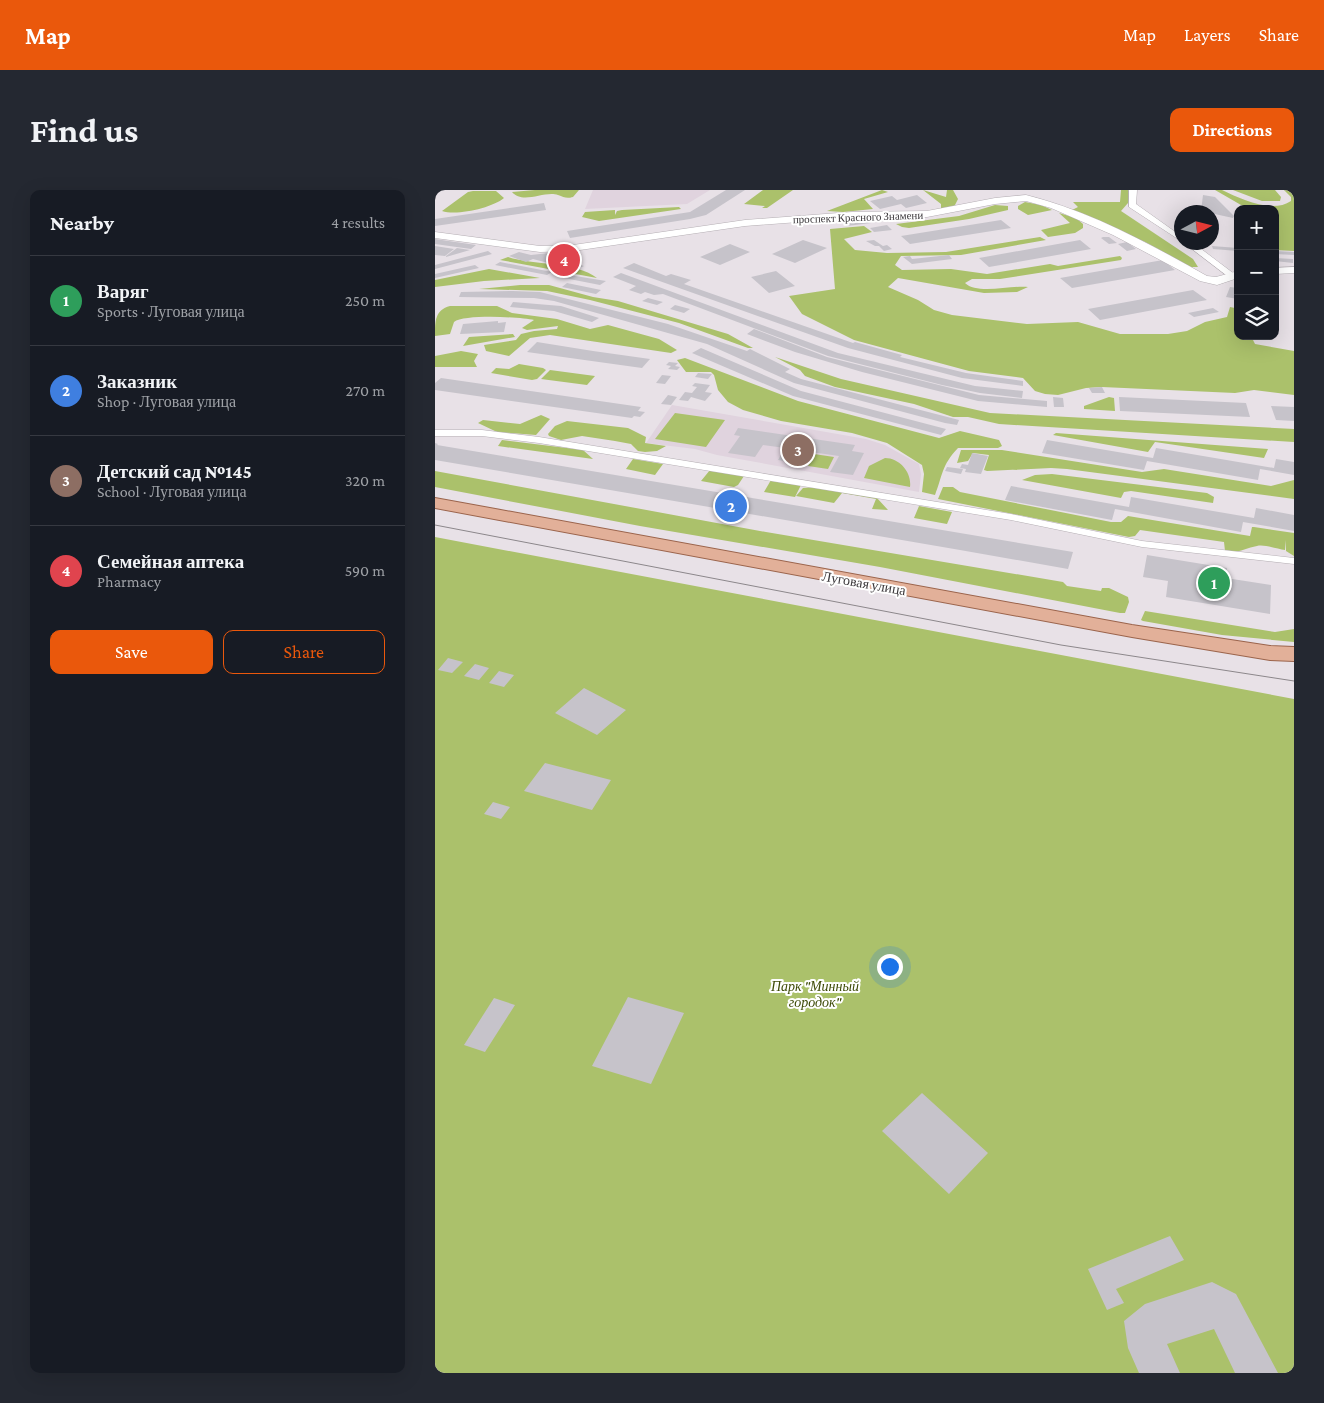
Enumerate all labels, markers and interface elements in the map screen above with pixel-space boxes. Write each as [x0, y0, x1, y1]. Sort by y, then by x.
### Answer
text: Map [25, 22, 71, 49]
text: Map [1123, 25, 1156, 45]
text: Layers [1184, 25, 1231, 45]
text: Share [1259, 25, 1299, 45]
button: Directions [1170, 108, 1294, 152]
text: Find us [30, 111, 138, 150]
north arrow [1174, 205, 1219, 250]
map controls [1234, 205, 1279, 340]
button: + [1234, 205, 1279, 250]
street label: проспект Красного Знамени [793, 209, 924, 225]
text: Nearby [50, 211, 114, 235]
text: 4 results [331, 214, 385, 231]
pin: 4 [548, 241, 580, 279]
button: − [1234, 250, 1279, 295]
text: Варяг [97, 281, 149, 302]
text: 1 [63, 292, 69, 309]
text: 250 m [345, 292, 385, 309]
button: layers [1234, 295, 1279, 340]
text: Sports · Луговая улица [97, 303, 245, 320]
text: Заказник [97, 371, 177, 392]
text: 2 [62, 382, 70, 399]
text: 270 m [346, 382, 385, 399]
text: Shop · Луговая улица [97, 393, 236, 410]
pin: 3 [782, 431, 814, 469]
text: Детский сад №145 [97, 461, 252, 482]
text: 3 [62, 472, 70, 489]
text: 320 m [345, 472, 385, 489]
text: School · Луговая улица [97, 483, 247, 500]
pin: 2 [715, 487, 747, 525]
text: Семейная аптека [97, 551, 244, 572]
text: 4 [62, 562, 70, 579]
text: 590 m [345, 562, 385, 579]
pin: 1 [1198, 564, 1230, 602]
street label: Луговая улица [821, 568, 908, 598]
text: Pharmacy [97, 573, 161, 590]
button: Save [50, 630, 213, 674]
button: Share [223, 630, 385, 674]
your location [877, 954, 903, 980]
park label: Парк "Минный городок" [770, 978, 859, 1010]

